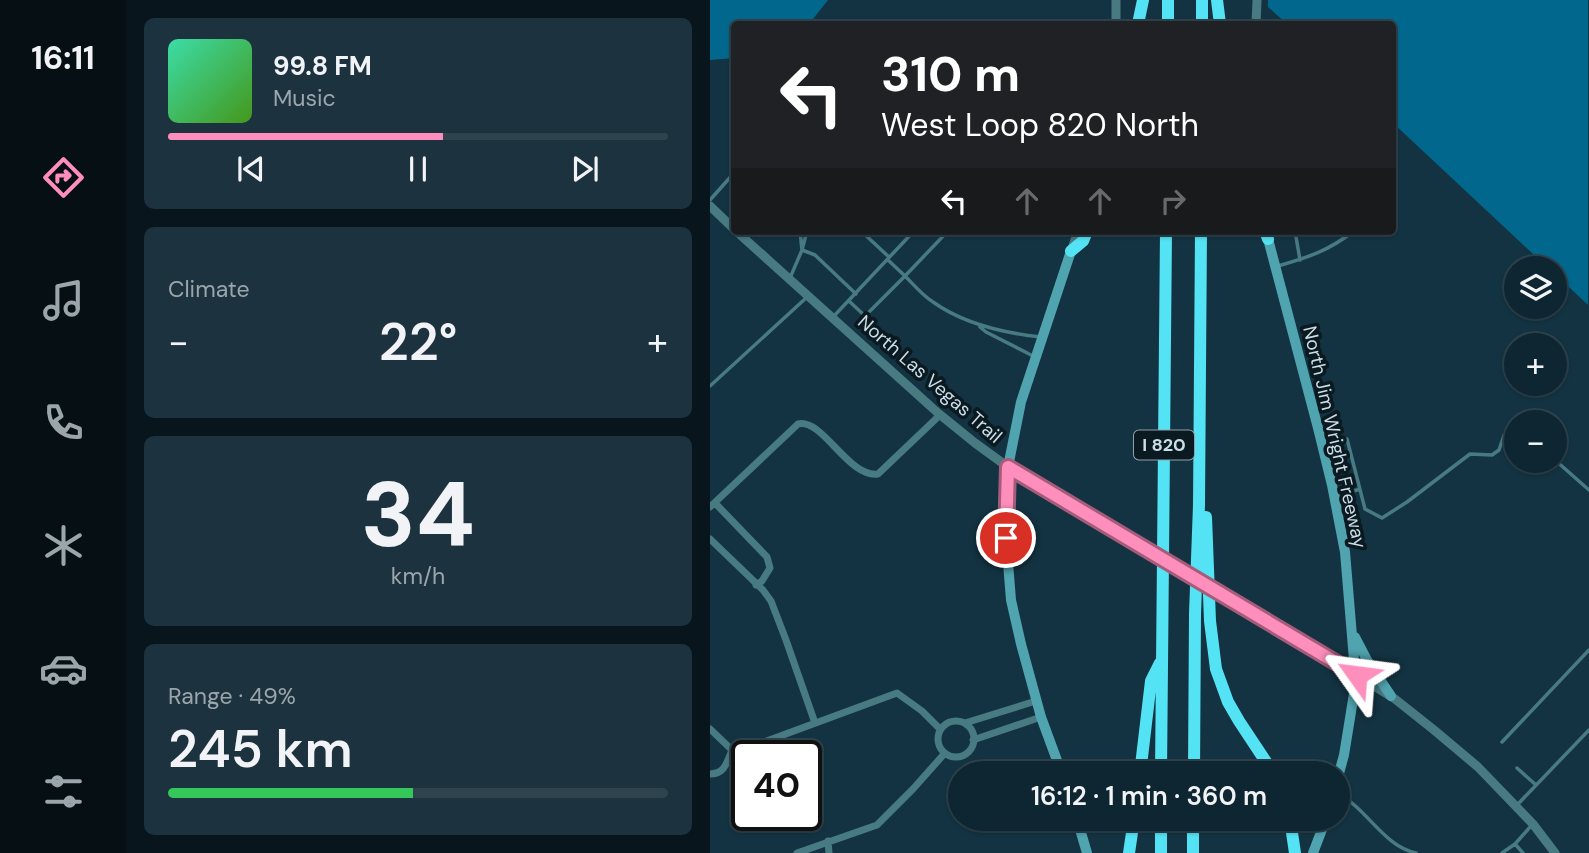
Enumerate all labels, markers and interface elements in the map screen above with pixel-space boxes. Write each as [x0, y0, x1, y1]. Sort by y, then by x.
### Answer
text: 16:11 [31, 37, 95, 79]
text: 310 m [881, 42, 1020, 106]
text: 99.8 FM [273, 49, 372, 83]
icon: left [766, 49, 857, 140]
text: Music [273, 83, 336, 113]
text: West Loop 820 North [881, 104, 1199, 146]
icon: previous [232, 150, 270, 188]
icon: pause [399, 150, 437, 188]
icon: next [566, 150, 604, 188]
icon: directions [39, 153, 88, 202]
icon: left [935, 182, 973, 220]
icon: ahead [1008, 182, 1046, 220]
icon: ahead [1081, 182, 1119, 220]
icon: right [1154, 182, 1192, 220]
map controls [1504, 256, 1567, 473]
button: layers [1504, 256, 1567, 319]
text: Climate [168, 274, 250, 304]
icon: music [39, 276, 88, 325]
text: 22° [379, 308, 457, 376]
street label: North Las Vegas Trail [853, 309, 1007, 449]
text: − [168, 317, 189, 367]
text: + [647, 317, 668, 367]
street label: North Jim Wright Freeway [1297, 323, 1373, 551]
button: + [1504, 333, 1567, 396]
icon: phone [39, 398, 88, 447]
button: − [1504, 410, 1567, 473]
road number: I 820 [1134, 430, 1194, 460]
text: 34 [361, 456, 475, 574]
pin [976, 508, 1036, 568]
icon: arrive [987, 519, 1025, 557]
icon: climate [39, 521, 88, 570]
text: km/h [391, 561, 445, 591]
position arrow [1320, 638, 1394, 712]
icon: car [39, 644, 88, 693]
text: Range · 49% [168, 681, 296, 711]
text: 245 km [168, 715, 353, 783]
speed limit sign: 40 [731, 740, 822, 831]
icon: filters [39, 767, 88, 816]
text: 16:12 · 1 min · 360 m [1031, 779, 1267, 813]

